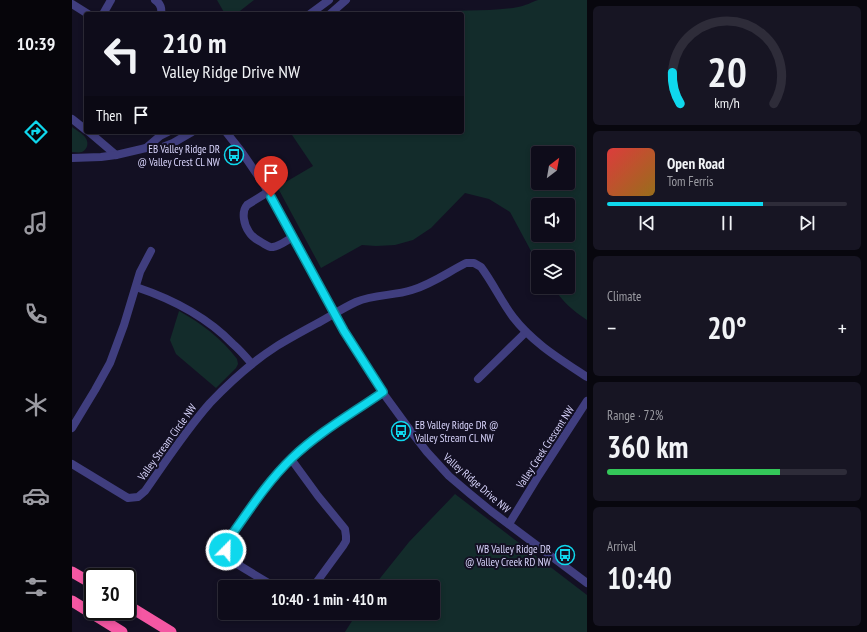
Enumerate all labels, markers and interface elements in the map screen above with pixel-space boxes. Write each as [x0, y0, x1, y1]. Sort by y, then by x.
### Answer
text: 210 m [162, 24, 226, 61]
icon: left [96, 28, 148, 80]
text: 10:39 [17, 32, 55, 55]
text: 20 [707, 44, 747, 97]
text: Valley Ridge Drive NW [162, 60, 300, 83]
text: km/h [714, 92, 740, 111]
icon: arrive [130, 104, 152, 126]
text: Then [96, 106, 122, 125]
icon: directions [22, 118, 50, 146]
place label: EB Valley Ridge DR @ Valley Crest CL NW [137, 142, 221, 169]
bus stop icon: EB Valley Ridge DR @ Valley Crest CL NW [223, 144, 245, 166]
north arrow [531, 146, 575, 190]
map controls [531, 146, 575, 294]
text: Open Road [667, 154, 725, 173]
pin [254, 156, 288, 197]
icon: arrive [260, 162, 282, 184]
text: Tom Ferris [667, 173, 713, 190]
button: sound [531, 198, 575, 242]
icon: music [22, 209, 50, 237]
icon: previous [636, 212, 658, 234]
icon: pause [716, 212, 738, 234]
icon: next [796, 212, 818, 234]
button: layers [531, 250, 575, 294]
text: Climate [607, 288, 641, 305]
icon: phone [22, 300, 50, 328]
text: 20° [707, 308, 747, 347]
text: − [607, 314, 616, 342]
text: + [838, 314, 847, 342]
icon: climate [22, 391, 50, 419]
street label: Valley Stream Circle NW [134, 401, 200, 484]
street label: Valley Creek Crescent NW [512, 402, 577, 492]
text: Range · 72% [607, 407, 663, 424]
place label: EB Valley Ridge DR @ Valley Stream CL NW [414, 418, 499, 445]
bus stop icon: EB Valley Ridge DR @ Valley Stream CL NW [390, 420, 412, 442]
text: 360 km [607, 427, 688, 466]
street label: Valley Ridge Drive NW [440, 449, 514, 516]
icon: car [22, 482, 50, 510]
position arrow [205, 529, 247, 571]
text: Arrival [607, 538, 636, 555]
place label: WB Valley Ridge DR @ Valley Creek RD NW [465, 542, 552, 569]
bus stop icon: WB Valley Ridge DR @ Valley Creek RD NW [554, 544, 576, 566]
text: 10:40 [607, 558, 672, 597]
speed limit sign: 30 [84, 568, 136, 620]
icon: filters [22, 573, 50, 601]
text: 10:40 · 1 min · 410 m [271, 590, 387, 609]

